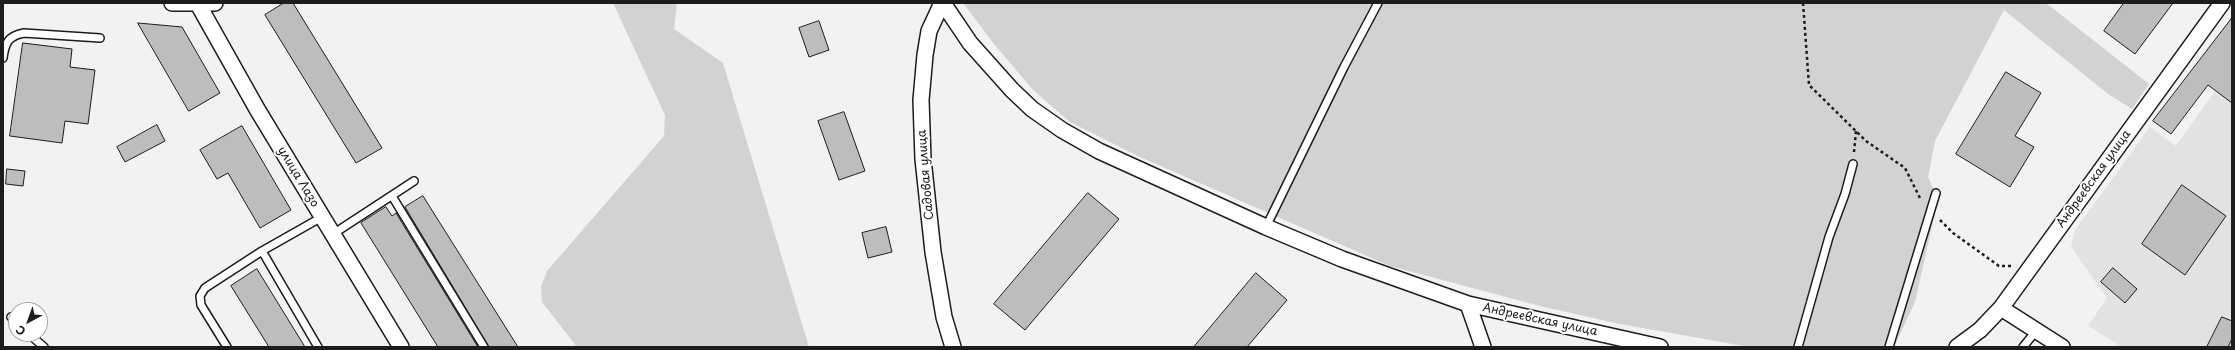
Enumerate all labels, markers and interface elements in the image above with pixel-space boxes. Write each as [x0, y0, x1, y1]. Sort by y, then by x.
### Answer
street label: Андреевская улица [2054, 127, 2134, 231]
street label: Садовая улица [915, 129, 937, 221]
street label: улица Лазо [274, 144, 322, 210]
street label: Андреевская улица [1481, 301, 1599, 339]
north arrow [8, 302, 48, 342]
text: С [12, 322, 29, 340]

